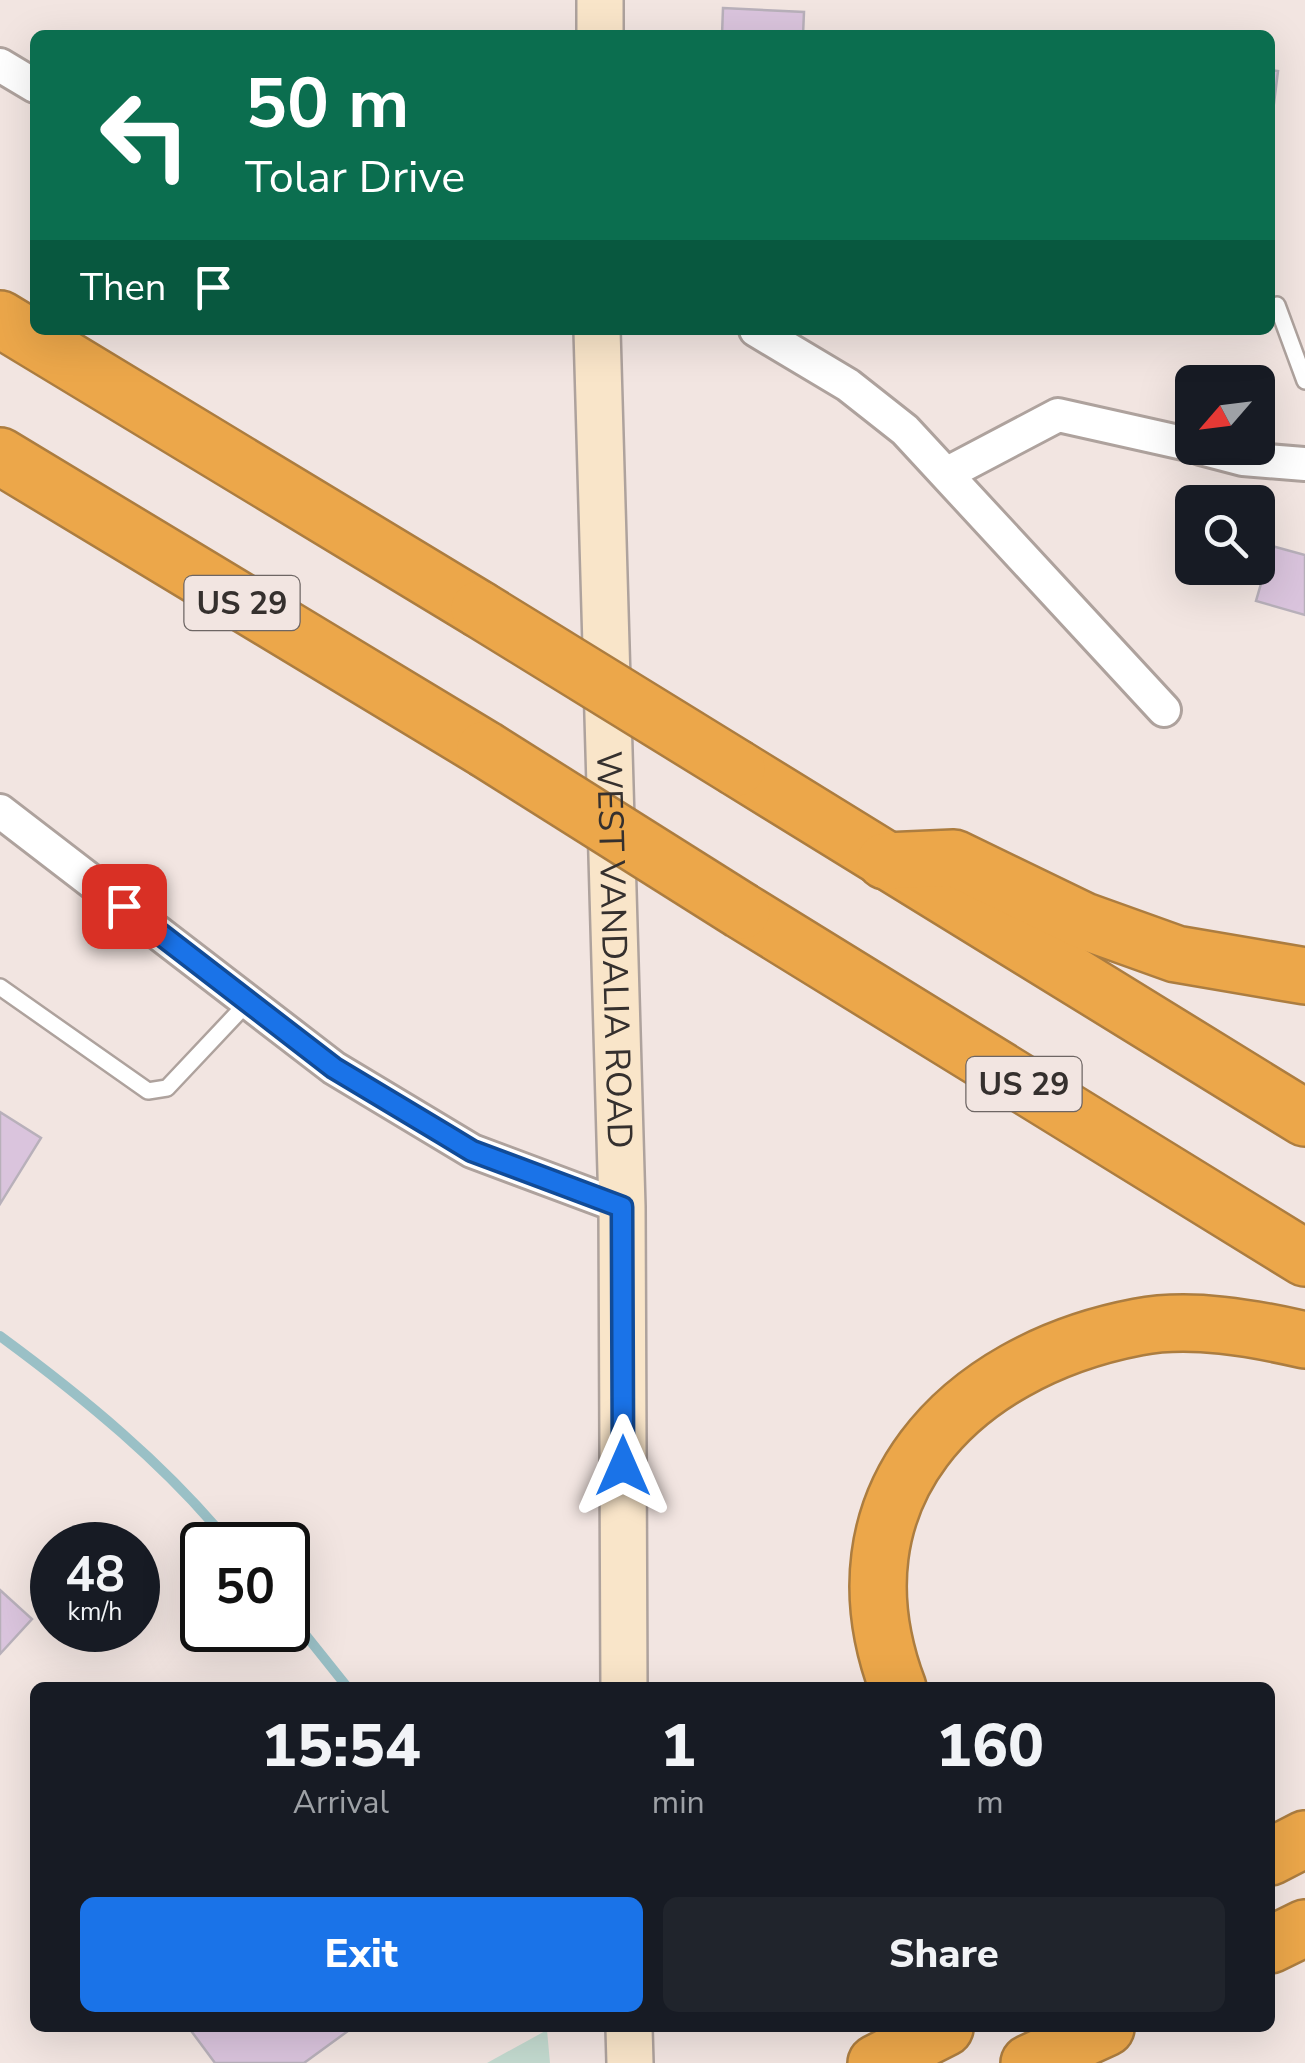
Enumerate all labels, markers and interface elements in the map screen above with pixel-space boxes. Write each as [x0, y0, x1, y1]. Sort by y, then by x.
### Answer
text: 50 m [245, 56, 409, 152]
icon: left [80, 70, 210, 200]
text: Tolar Drive [245, 147, 465, 208]
icon: arrive [186, 260, 241, 315]
text: Then [80, 262, 166, 313]
north arrow [1175, 365, 1275, 465]
map controls [1175, 365, 1275, 585]
button: search [1175, 485, 1275, 585]
road number: US 29 [184, 576, 300, 630]
street label: WEST VANDALIA ROAD [586, 750, 644, 1149]
pin [82, 864, 167, 949]
icon: arrive [97, 879, 152, 934]
road number: US 29 [966, 1057, 1082, 1111]
position arrow [571, 1414, 675, 1518]
speed limit sign: 50 [180, 1522, 310, 1652]
text: 48 [65, 1540, 125, 1609]
text: km/h [67, 1595, 123, 1629]
text: 15:54 [261, 1705, 421, 1787]
text: 1 [660, 1705, 696, 1787]
text: 160 [936, 1705, 1044, 1787]
text: Arrival [293, 1781, 389, 1824]
text: min [652, 1781, 705, 1824]
text: m [976, 1781, 1004, 1824]
button: Exit [80, 1897, 643, 2012]
button: Share [663, 1897, 1225, 2012]

